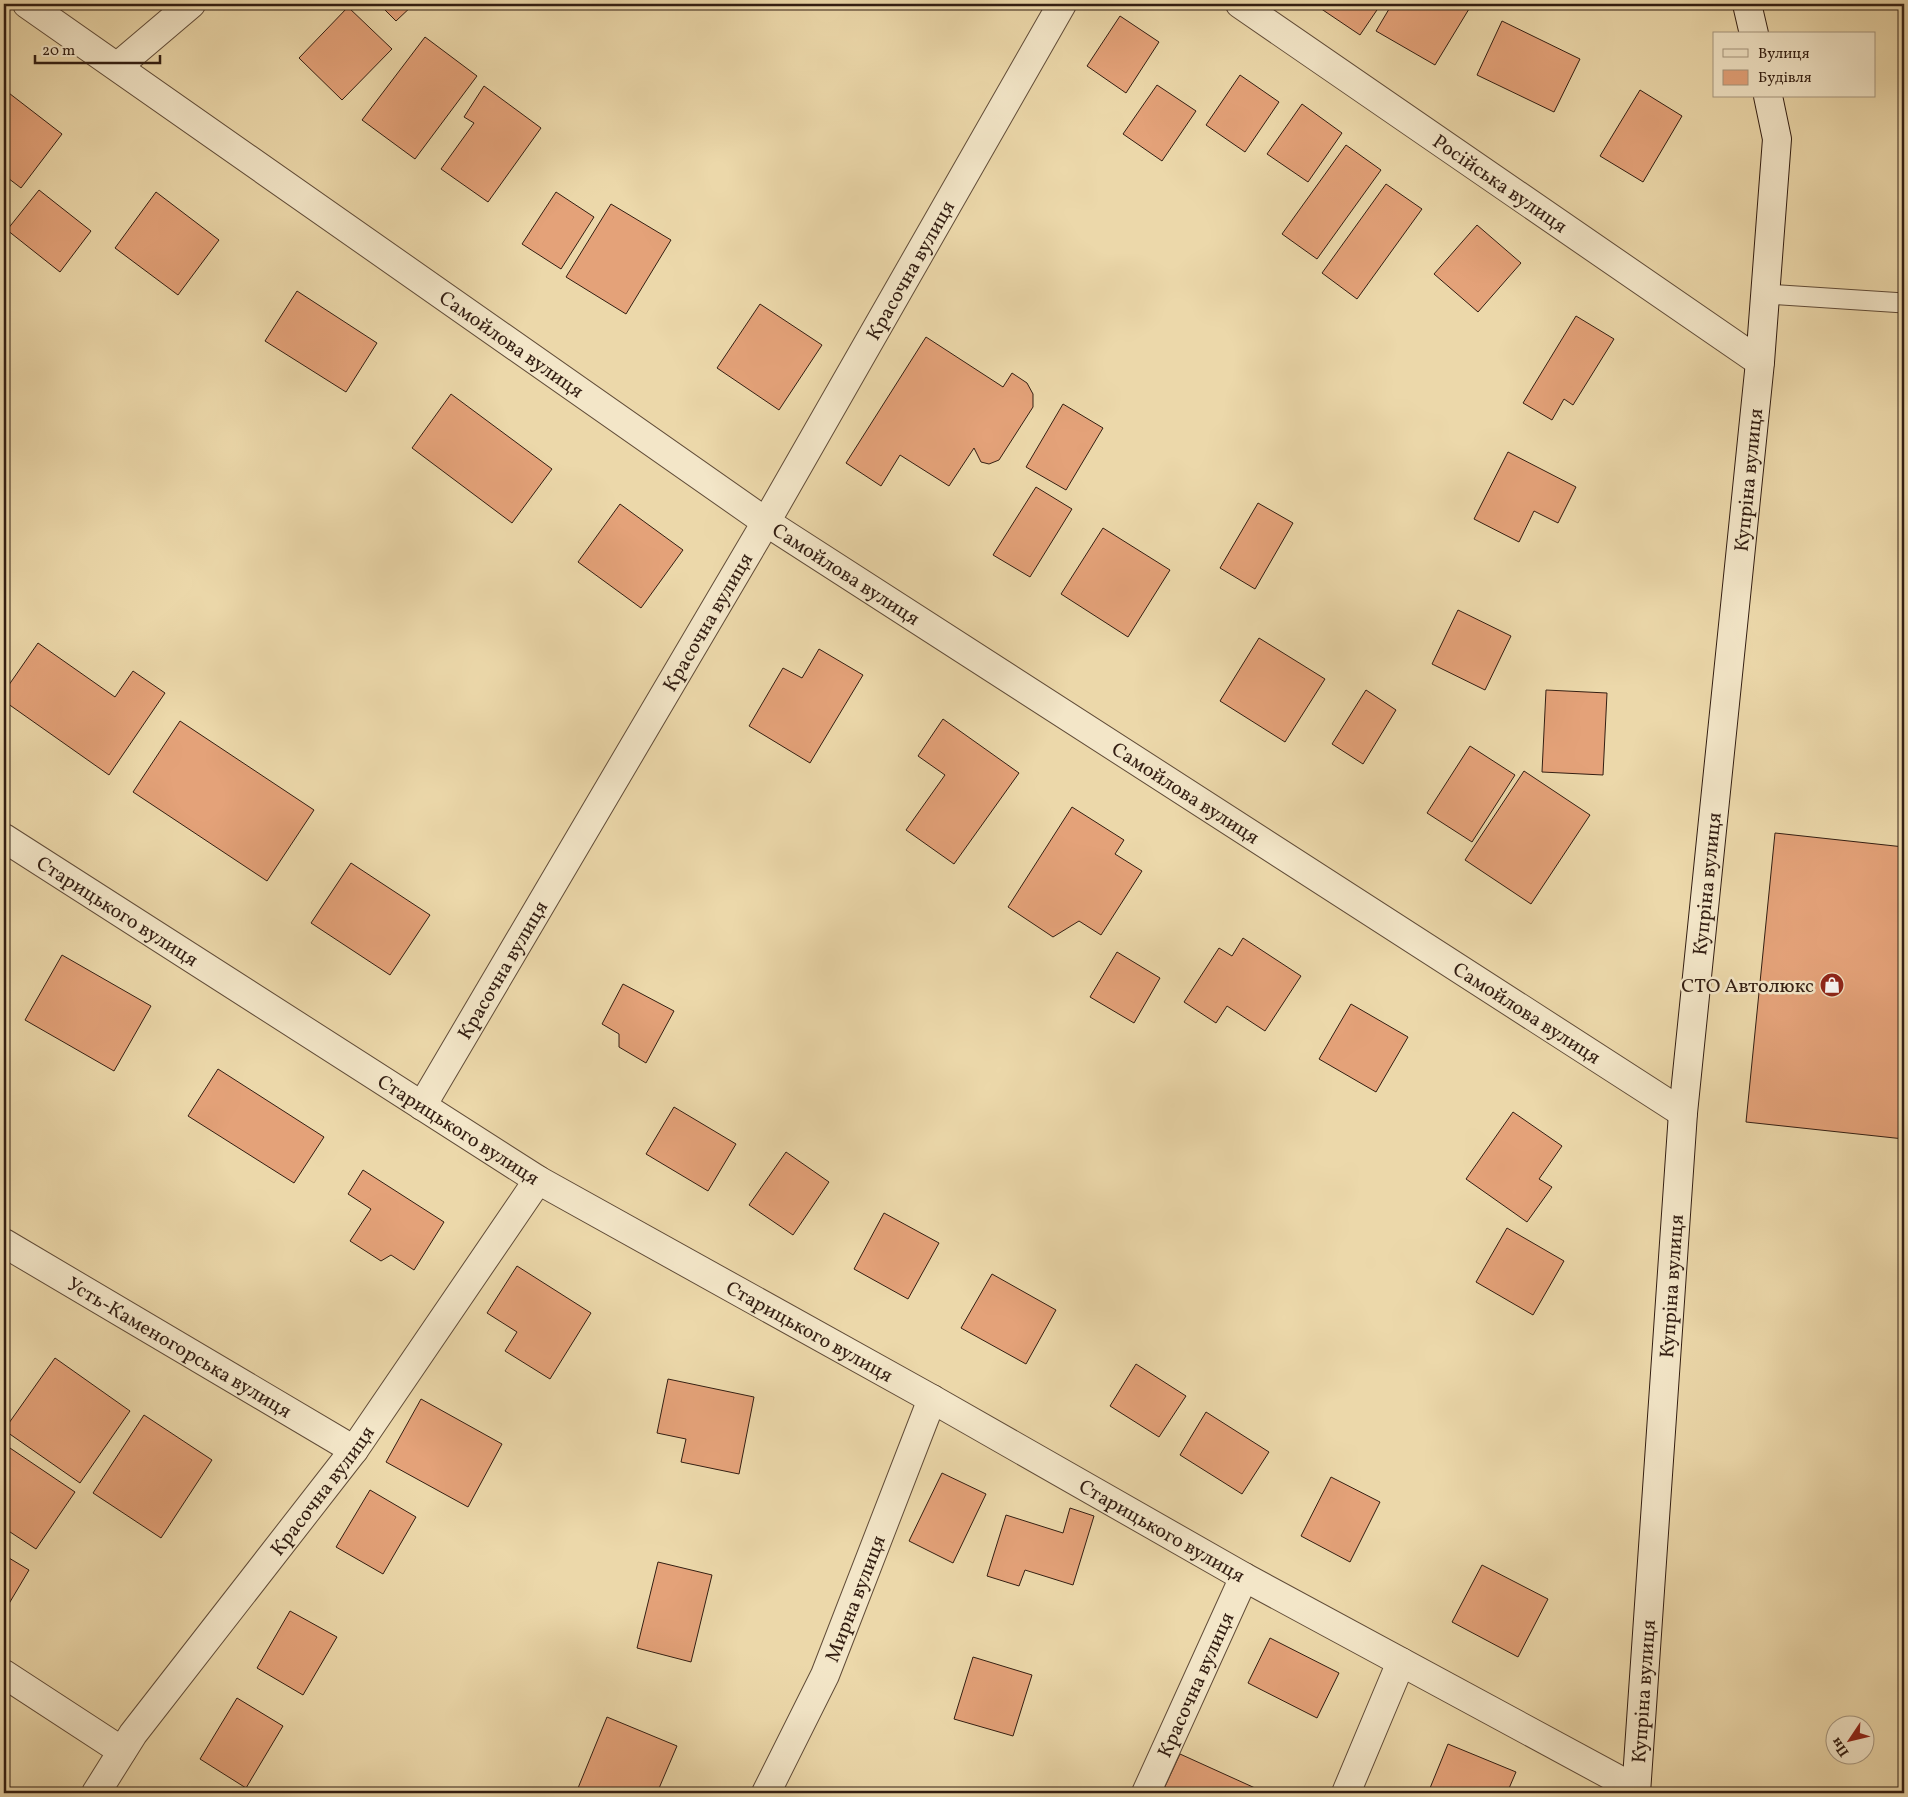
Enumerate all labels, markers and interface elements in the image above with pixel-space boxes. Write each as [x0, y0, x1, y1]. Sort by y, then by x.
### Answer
scale bar [35, 32, 160, 64]
legend [1713, 32, 1876, 98]
text: 20 m [42, 41, 75, 62]
text: Вулиця [1758, 44, 1810, 65]
text: Будівля [1758, 68, 1812, 89]
street label: Російська вулиця [1426, 129, 1572, 241]
street label: Красочна вулиця [861, 196, 963, 346]
street label: Самойлова вулиця [433, 285, 589, 406]
street label: Купріна вулиця [1729, 407, 1771, 553]
street label: Самойлова вулиця [766, 517, 925, 633]
street label: Красочна вулиця [657, 548, 761, 698]
street label: Самойлова вулиця [1105, 736, 1264, 852]
street label: Купріна вулиця [1687, 811, 1730, 957]
street label: Старицького вулиця [30, 850, 203, 975]
street label: Красочна вулиця [452, 896, 556, 1046]
street label: Самойлова вулиця [1447, 956, 1605, 1072]
shop icon: СТО Автолюкс [1819, 972, 1845, 998]
place label: СТО Автолюкс [1681, 973, 1814, 1001]
street label: Старицького вулиця [371, 1069, 544, 1193]
street label: Купріна вулиця [1654, 1214, 1692, 1359]
street label: Усть-Каменогорська вулиця [61, 1271, 296, 1426]
street label: Старицького вулиця [720, 1275, 897, 1391]
street label: Красочна вулиця [265, 1421, 382, 1562]
street label: Старицького вулиця [1073, 1474, 1250, 1591]
street label: Мирна вулиця [819, 1532, 894, 1667]
street label: Красочна вулиця [1152, 1608, 1242, 1763]
street label: Купріна вулиця [1626, 1619, 1664, 1764]
north arrow [1826, 1714, 1876, 1764]
text: Пн [1827, 1733, 1854, 1760]

